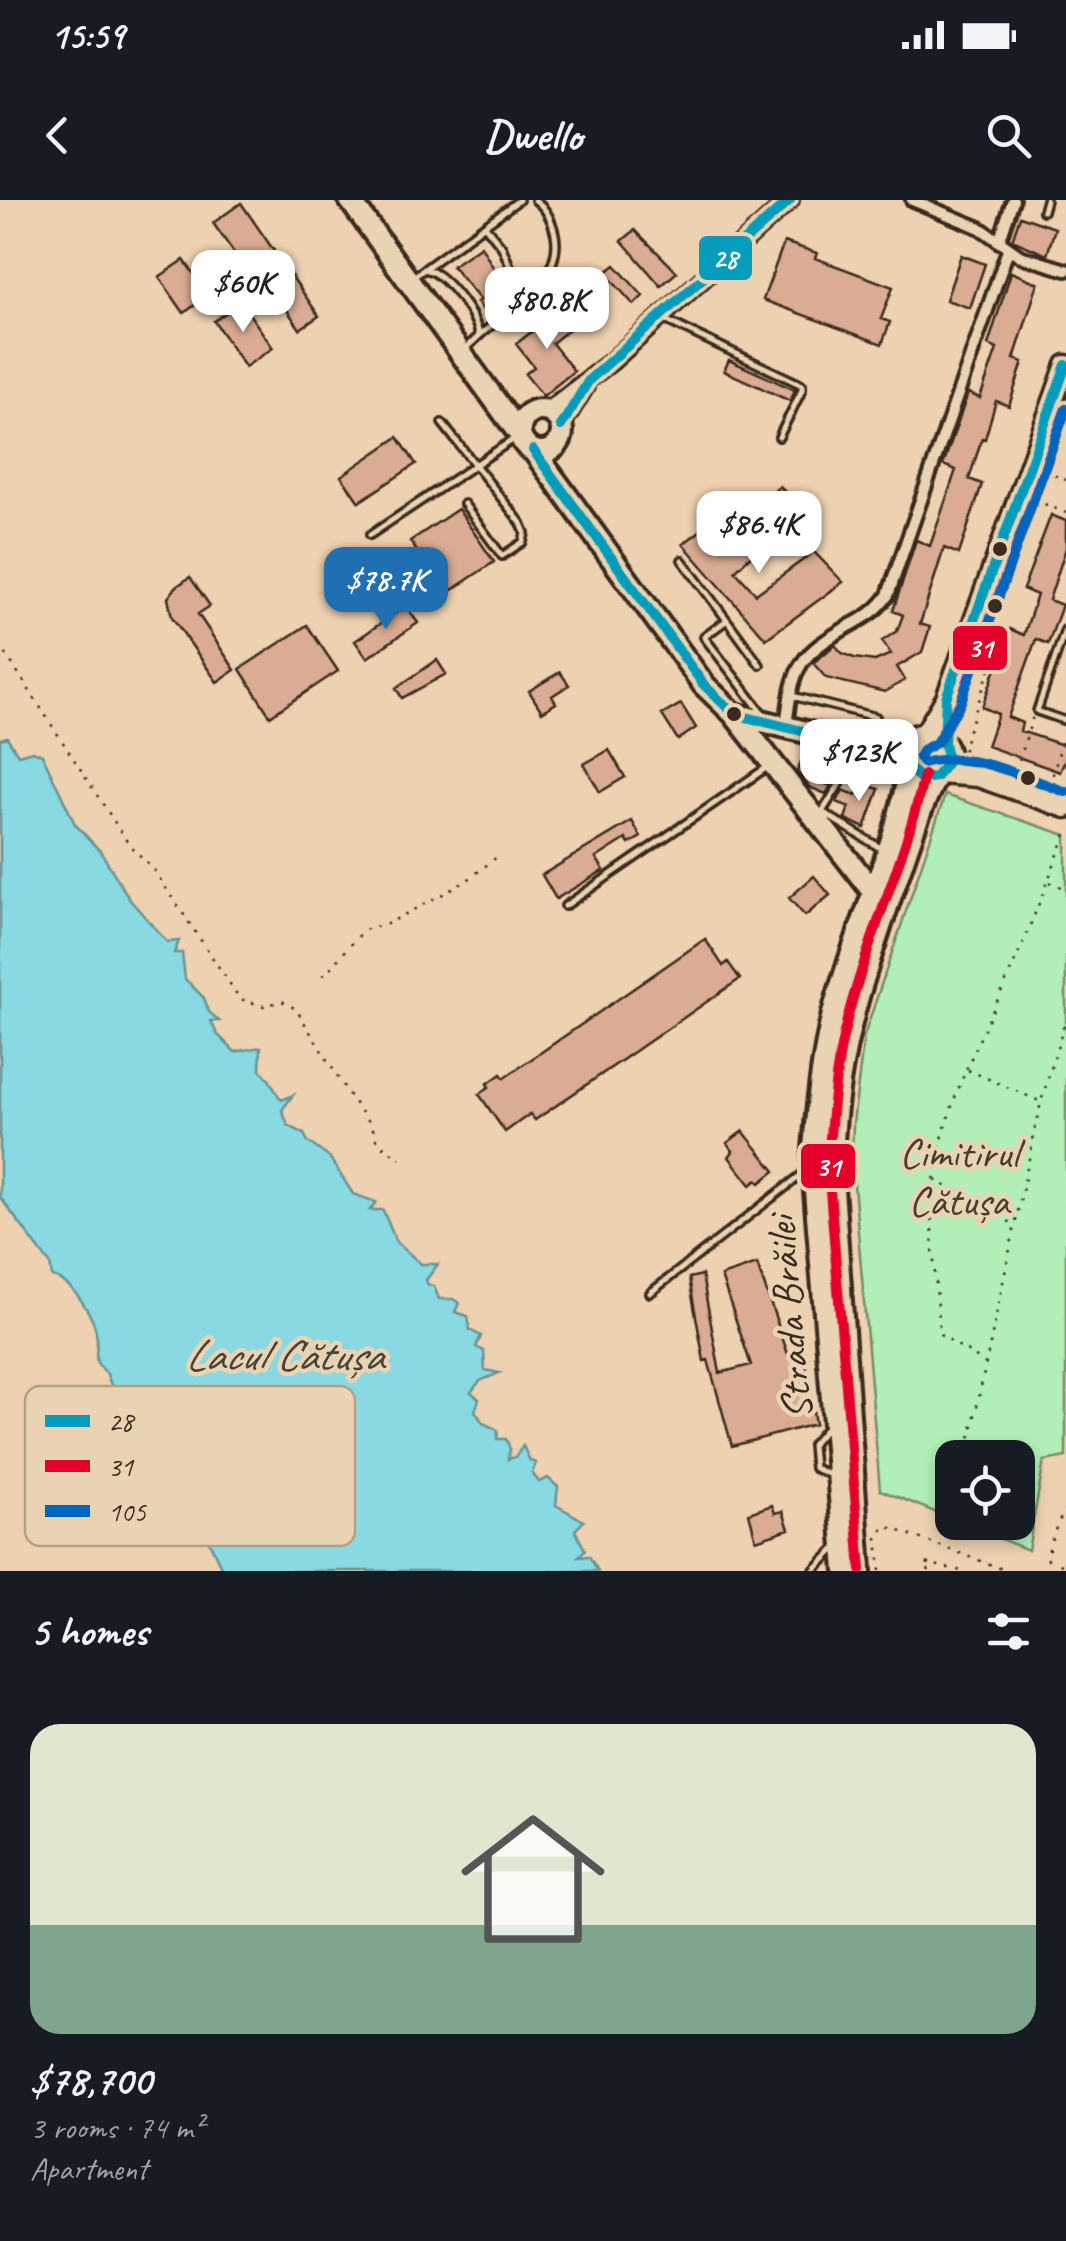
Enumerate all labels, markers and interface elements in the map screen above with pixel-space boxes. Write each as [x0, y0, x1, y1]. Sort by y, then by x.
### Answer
text: 15:59 [50, 12, 124, 59]
text: Dwello [484, 107, 582, 164]
icon: back [30, 108, 85, 163]
icon: search [981, 108, 1036, 163]
line badge: 28 [697, 234, 754, 282]
text: 28 [712, 241, 741, 276]
pin: $60K [184, 250, 302, 335]
text: $60K [213, 262, 273, 303]
pin: $80.8K [466, 267, 628, 352]
text: $80.8K [507, 279, 587, 320]
pin: $86.4K [678, 491, 840, 576]
text: $86.4K [719, 503, 799, 544]
unlabelled marker [990, 539, 1010, 559]
pin: $78.7K [305, 547, 467, 632]
text: $78.7K [346, 559, 426, 600]
unlabelled marker [985, 596, 1005, 616]
line badge: 31 [951, 624, 1009, 672]
text: 31 [967, 630, 996, 665]
unlabelled marker [724, 704, 744, 724]
pin: $123K [789, 719, 929, 804]
text: $123K [822, 731, 896, 772]
unlabelled marker [1018, 768, 1038, 788]
park label: Cimitirul Cătușa [900, 1127, 1025, 1228]
line badge: 31 [799, 1142, 857, 1190]
text: 31 [815, 1149, 844, 1184]
street label: Strada Brăilei [754, 1209, 825, 1422]
water label: Lacul Cătușa [185, 1327, 387, 1384]
legend [25, 1386, 355, 1546]
text: 28 [108, 1404, 136, 1439]
map controls [935, 1440, 1035, 1540]
button: locate [935, 1440, 1035, 1540]
text: 31 [108, 1449, 135, 1484]
text: 105 [108, 1494, 147, 1529]
icon: filters [981, 1604, 1036, 1659]
text: 5 homes [30, 1605, 148, 1658]
icon: home [443, 1789, 623, 1969]
text: $78,700 [30, 2054, 151, 2107]
text: 3 rooms · 74 m² [30, 2107, 203, 2148]
text: Apartment [30, 2148, 148, 2189]

